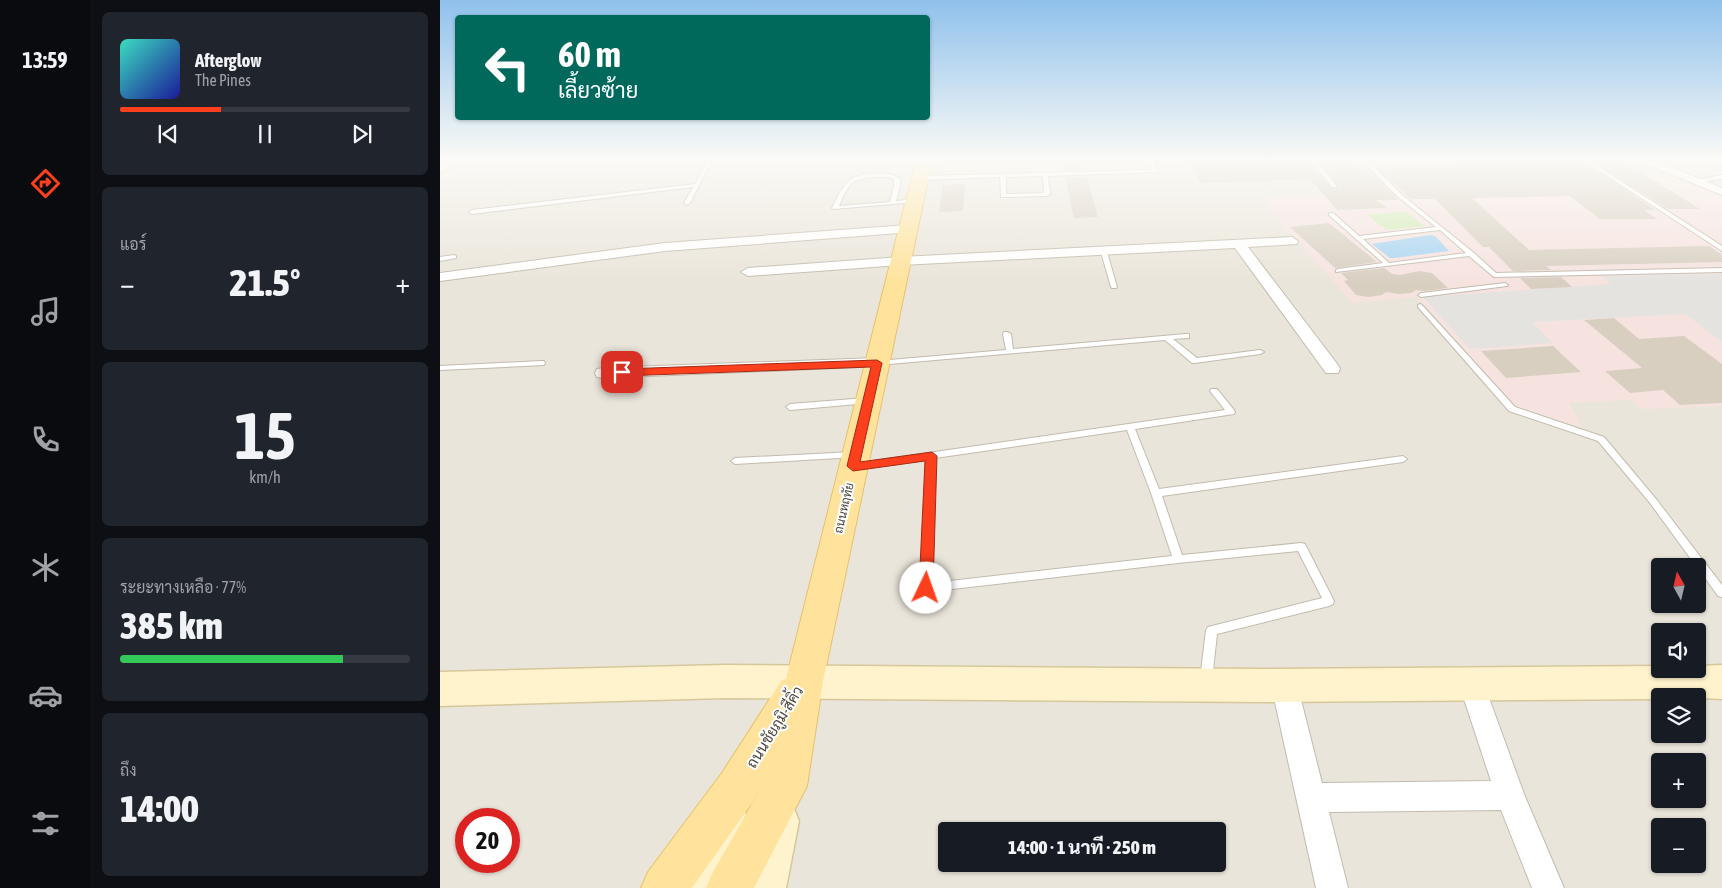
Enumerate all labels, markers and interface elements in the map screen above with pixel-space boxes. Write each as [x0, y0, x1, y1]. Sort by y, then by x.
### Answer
text: 60 m [558, 34, 621, 74]
icon: left [475, 35, 540, 100]
text: 13:59 [22, 47, 68, 73]
text: Afterglow [195, 49, 262, 71]
text: The Pines [195, 71, 251, 89]
text: เลี้ยวซ้าย [558, 77, 638, 103]
icon: previous [154, 120, 182, 148]
icon: pause [251, 120, 279, 148]
icon: next [348, 120, 376, 148]
icon: directions [28, 166, 63, 201]
text: แอร์ [120, 235, 146, 253]
text: 21.5° [230, 261, 300, 304]
text: − [120, 267, 135, 299]
text: + [395, 267, 410, 299]
icon: music [28, 294, 63, 329]
pin [601, 351, 643, 393]
icon: arrive [608, 358, 636, 386]
text: 15 [234, 398, 296, 473]
icon: phone [28, 422, 63, 457]
text: km/h [249, 468, 281, 486]
street label: ถนนหฤทัย [831, 481, 857, 535]
icon: climate [28, 550, 63, 585]
north arrow [1651, 558, 1706, 612]
map controls [1651, 558, 1706, 873]
position arrow [899, 561, 951, 613]
text: ระยะทางเหลือ · 77% [120, 578, 246, 596]
text: 385 km [120, 604, 223, 647]
button: sound [1651, 623, 1706, 678]
icon: car [28, 678, 63, 713]
street label: ถนนชัยภูมิ-สีคิ้ว [738, 680, 808, 772]
button: layers [1651, 688, 1706, 743]
button: + [1651, 753, 1706, 808]
text: ถึง [120, 761, 137, 779]
text: 14:00 [120, 787, 199, 830]
icon: filters [28, 806, 63, 841]
speed limit sign: 20 [455, 808, 520, 873]
button: − [1651, 818, 1706, 873]
text: 14:00 · 1 นาที · 250 m [1008, 836, 1156, 858]

